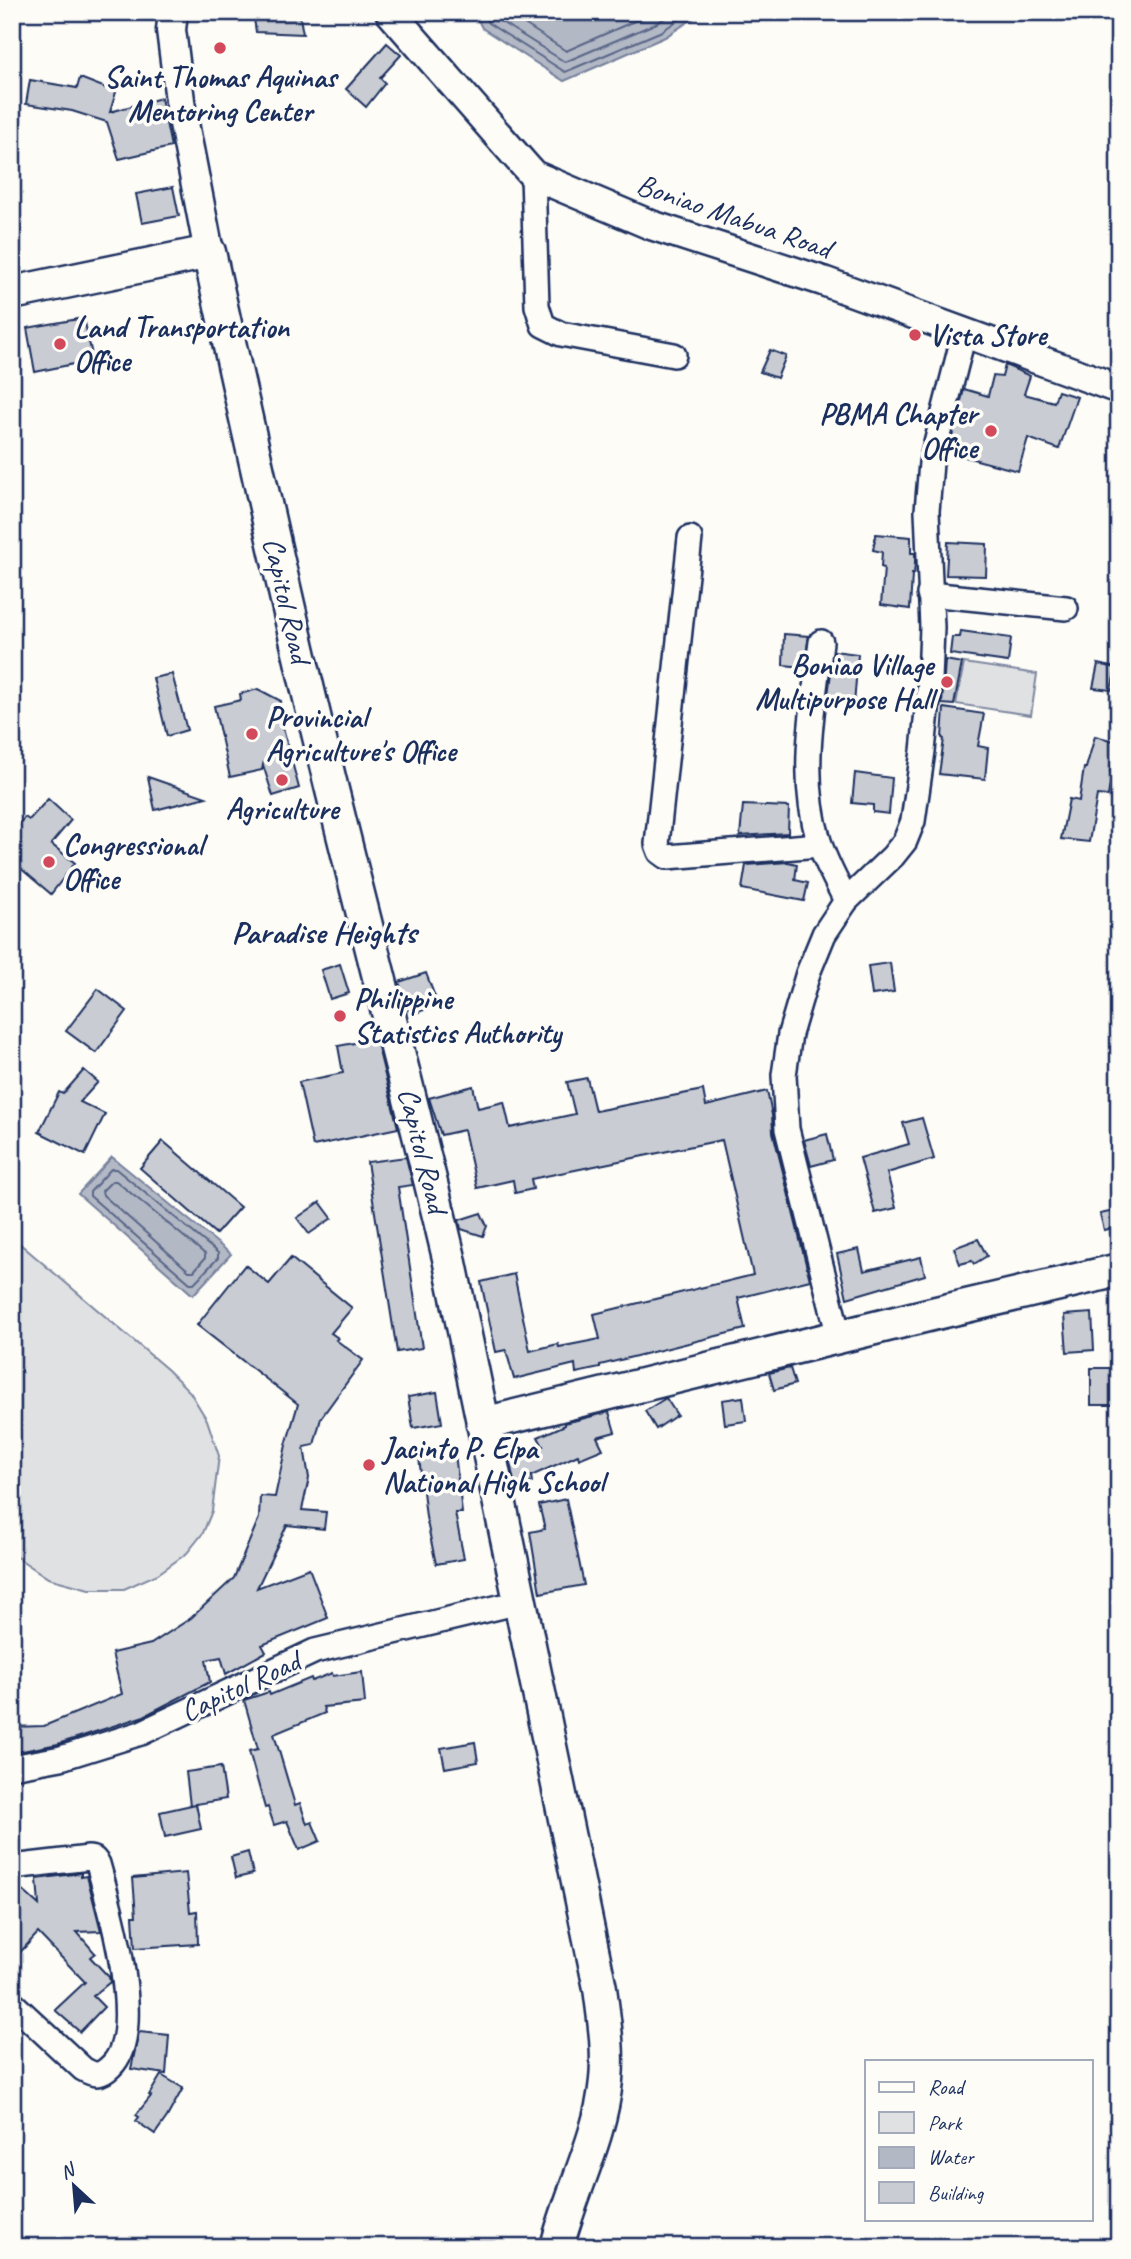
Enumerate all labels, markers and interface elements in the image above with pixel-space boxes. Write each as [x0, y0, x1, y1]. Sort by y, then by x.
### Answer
marker: Saint Thomas Aquinas Mentoring Center [212, 40, 228, 56]
place label: Saint Thomas Aquinas Mentoring Center [104, 58, 340, 130]
street label: Boniao Mabua Road [632, 165, 840, 268]
place label: Land Transportation Office [74, 308, 290, 380]
place label: Vista Store [929, 316, 1049, 354]
marker: Vista Store [907, 327, 923, 343]
marker: Land Transportation Office [52, 336, 68, 352]
place label: PBMA Chapter Office [819, 395, 980, 467]
marker: PBMA Chapter Office [983, 423, 999, 439]
street label: Capitol Road [254, 534, 321, 670]
place label: Boniao Village Multipurpose Hall [755, 646, 939, 718]
marker: Boniao Village Multipurpose Hall [939, 674, 955, 690]
place label: Provincial Agriculture's Office [266, 698, 459, 770]
marker: Provincial Agriculture's Office [244, 726, 260, 742]
marker: Agriculture [274, 772, 290, 788]
place label: Agriculture [226, 790, 341, 828]
place label: Congressional Office [63, 826, 208, 898]
marker: Congressional Office [41, 854, 57, 870]
district label: Paradise Heights [232, 912, 419, 953]
place label: Philippine Statistics Authority [354, 980, 564, 1053]
marker: Philippine Statistics Authority [332, 1008, 348, 1024]
street label: Capitol Road [389, 1084, 458, 1220]
place label: Jacinto P. Elpa National High School [381, 1429, 610, 1501]
marker: Jacinto P. Elpa National High School [361, 1457, 377, 1473]
street label: Capitol Road [174, 1640, 310, 1730]
legend [865, 2060, 1092, 2220]
text: Road [928, 2074, 967, 2100]
text: Park [928, 2110, 963, 2136]
text: Water [928, 2144, 975, 2170]
north arrow [38, 2150, 108, 2220]
text: N [56, 2157, 80, 2185]
text: Building [928, 2180, 985, 2206]

